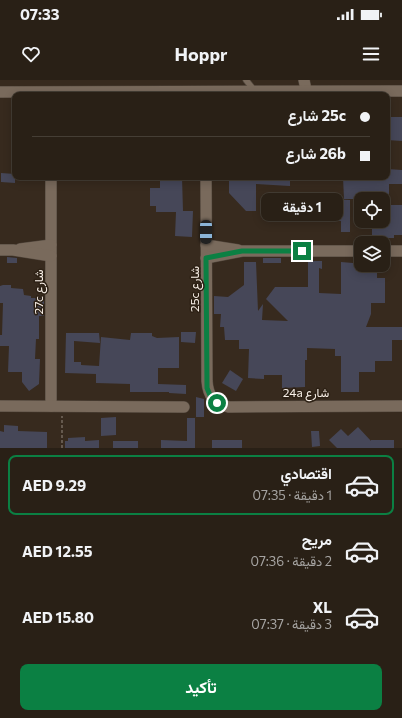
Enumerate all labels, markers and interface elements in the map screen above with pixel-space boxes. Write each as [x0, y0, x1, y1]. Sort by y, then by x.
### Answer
text: 07:33 [20, 5, 59, 23]
icon: heart [20, 43, 42, 65]
text: Hoppr [175, 43, 228, 65]
icon: menu [360, 43, 382, 65]
text: 25c شارع [287, 106, 346, 124]
text: 26b شارع [285, 144, 346, 162]
map controls [354, 192, 390, 272]
button: locate [354, 192, 390, 228]
callout: 1 دقيقة [261, 193, 343, 221]
text: 1 دقيقة [282, 199, 322, 215]
car [200, 220, 212, 244]
button: layers [354, 236, 390, 272]
route end [293, 242, 311, 260]
street label: 25c شارع [187, 266, 204, 312]
street label: 27c شارع [31, 270, 48, 314]
street label: 24a شارع [283, 385, 329, 402]
route start [208, 394, 226, 412]
text: اقتصادي [280, 464, 332, 482]
icon: car [344, 467, 380, 503]
text: AED 9.29 [22, 476, 86, 494]
text: 1 دقيقة · 07:35 [253, 487, 332, 503]
text: مريح [302, 530, 332, 548]
icon: car [344, 533, 380, 569]
text: AED 12.55 [22, 542, 92, 560]
text: 2 دقيقة · 07:36 [250, 553, 332, 569]
text: XL [313, 598, 332, 616]
icon: car [344, 599, 380, 635]
text: AED 15.80 [22, 608, 94, 626]
text: 3 دقيقة · 07:37 [251, 616, 332, 632]
button: تأكيد [20, 664, 382, 710]

